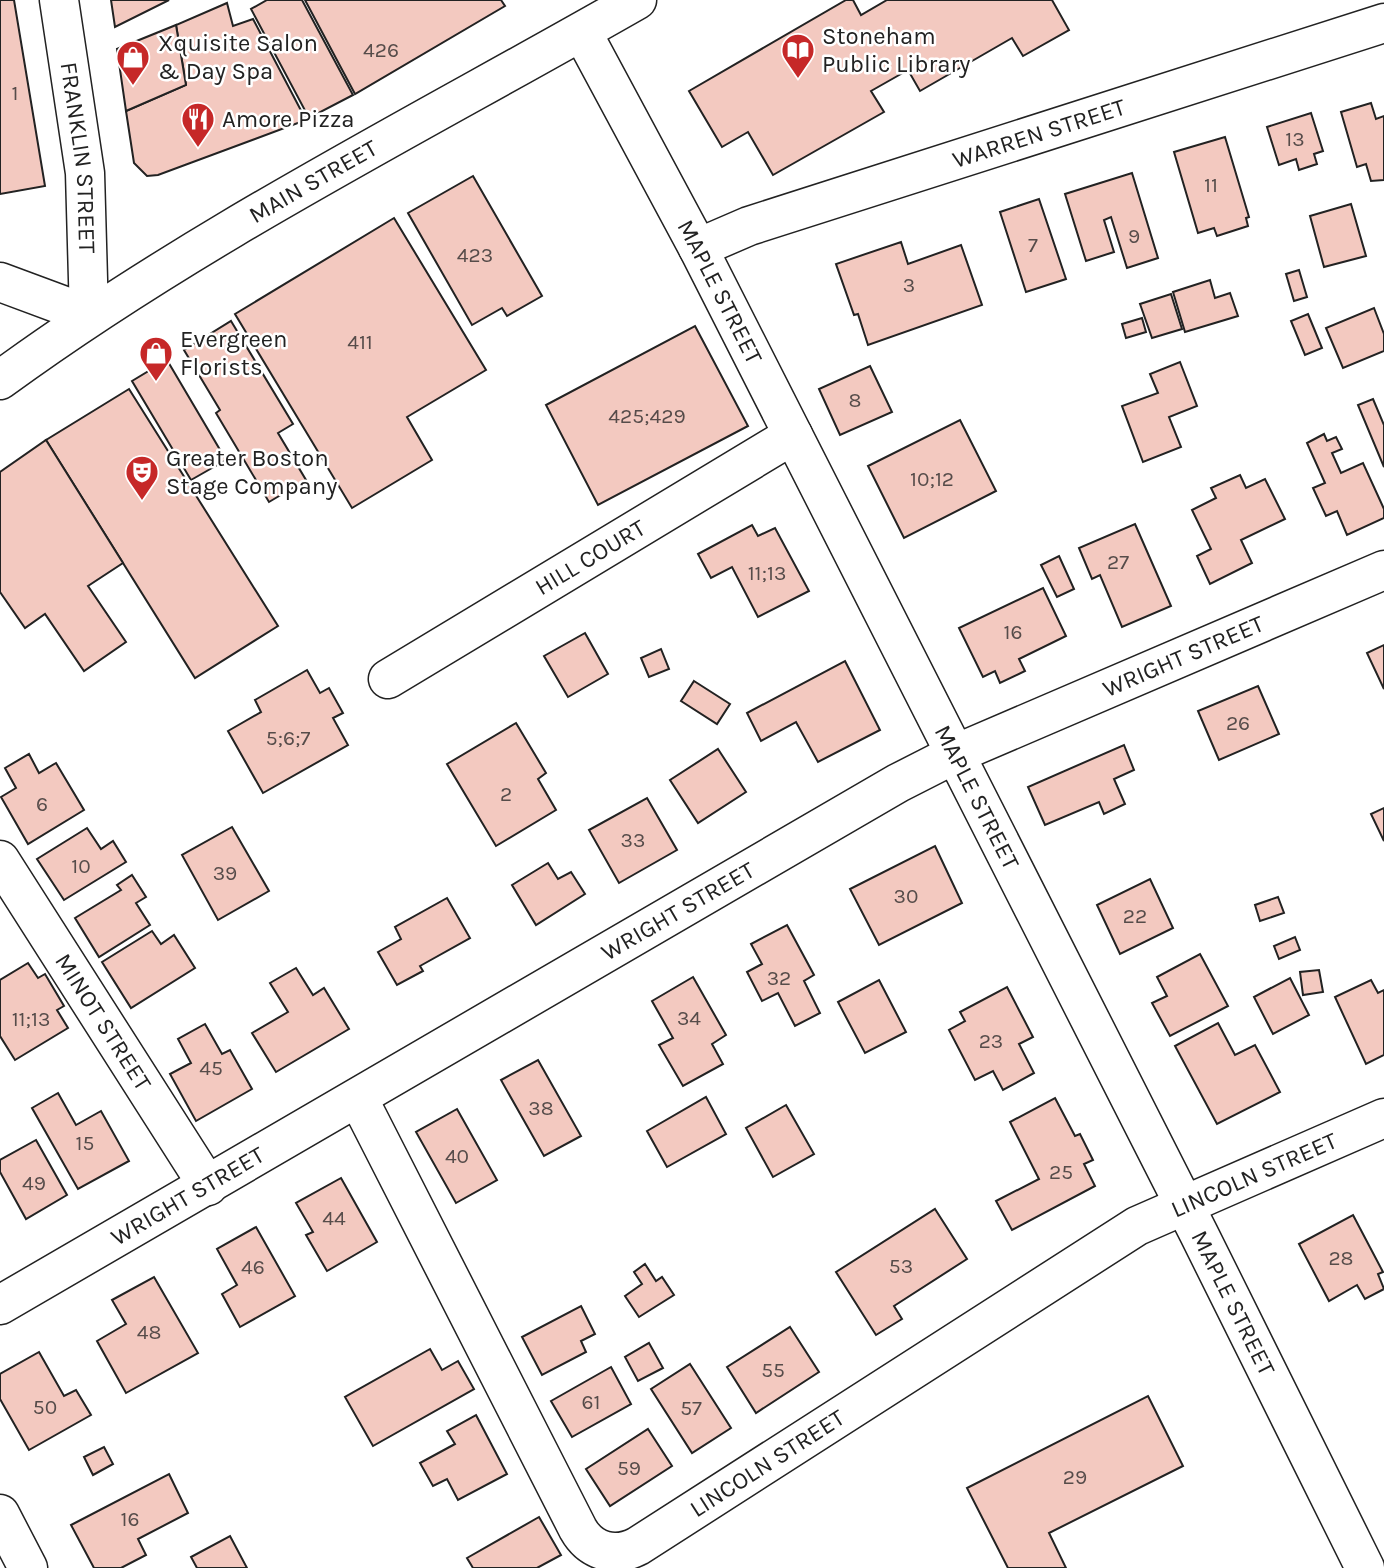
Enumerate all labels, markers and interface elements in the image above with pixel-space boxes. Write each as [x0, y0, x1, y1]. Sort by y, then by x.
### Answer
place label: Stoneham Public Library [822, 22, 970, 78]
place label: Xquisite Salon & Day Spa [158, 29, 318, 85]
library icon: Stoneham Public Library [779, 31, 817, 80]
shop icon: Xquisite Salon & Day Spa [114, 38, 152, 87]
house number: 426 [363, 38, 399, 62]
street label: FRANKLIN STREET [54, 60, 101, 254]
house number: 1 [12, 81, 18, 105]
street label: WARREN STREET [949, 93, 1129, 174]
restaurant icon: Amore Pizza [179, 100, 217, 149]
place label: Amore Pizza [222, 105, 354, 133]
house number: 13 [1285, 127, 1305, 151]
street label: MAIN STREET [244, 134, 382, 229]
house number: 11 [1204, 173, 1218, 197]
street label: MAPLE STREET [671, 215, 768, 368]
house number: 9 [1128, 224, 1140, 248]
house number: 7 [1028, 233, 1038, 257]
house number: 423 [457, 243, 493, 267]
house number: 3 [903, 273, 915, 297]
place label: Evergreen Florists [180, 325, 288, 381]
house number: 411 [347, 330, 373, 354]
shop icon: Evergreen Florists [137, 334, 175, 383]
house number: 8 [849, 388, 861, 412]
house number: 425;429 [608, 404, 686, 428]
place label: Greater Boston Stage Company [166, 444, 338, 500]
theatre icon: Greater Boston Stage Company [123, 453, 161, 502]
house number: 10;12 [910, 467, 954, 491]
street label: HILL COURT [530, 513, 650, 601]
house number: 27 [1107, 550, 1129, 574]
house number: 11;13 [748, 561, 786, 585]
street label: WRIGHT STREET [1099, 609, 1268, 703]
house number: 16 [1004, 620, 1022, 644]
house number: 26 [1226, 711, 1250, 735]
street label: MAPLE STREET [929, 720, 1025, 874]
house number: 5;6;7 [266, 726, 310, 750]
house number: 2 [500, 782, 512, 806]
house number: 6 [36, 792, 48, 816]
house number: 33 [621, 828, 645, 852]
house number: 10 [71, 854, 91, 878]
street label: WRIGHT STREET [596, 856, 759, 966]
house number: 39 [213, 861, 237, 885]
house number: 30 [894, 884, 918, 908]
house number: 22 [1123, 904, 1147, 928]
street label: MINOT STREET [49, 948, 157, 1096]
house number: 32 [767, 966, 791, 990]
house number: 34 [677, 1006, 701, 1030]
house number: 11;13 [12, 1007, 50, 1031]
house number: 23 [979, 1029, 1003, 1053]
house number: 45 [199, 1056, 223, 1080]
house number: 38 [528, 1096, 554, 1120]
street label: LINCOLN STREET [1167, 1126, 1341, 1223]
house number: 15 [76, 1131, 94, 1155]
street label: WRIGHT STREET [106, 1141, 269, 1251]
house number: 40 [445, 1144, 469, 1168]
house number: 25 [1049, 1160, 1073, 1184]
house number: 49 [22, 1171, 46, 1195]
house number: 44 [322, 1206, 346, 1230]
street label: MAPLE STREET [1185, 1226, 1281, 1380]
house number: 28 [1328, 1246, 1354, 1270]
house number: 53 [889, 1254, 913, 1278]
house number: 46 [241, 1255, 265, 1279]
house number: 48 [137, 1320, 161, 1344]
house number: 55 [761, 1358, 785, 1382]
house number: 61 [582, 1390, 600, 1414]
house number: 50 [33, 1395, 57, 1419]
house number: 57 [680, 1396, 702, 1420]
street label: LINCOLN STREET [685, 1403, 850, 1523]
house number: 59 [617, 1456, 641, 1480]
house number: 29 [1063, 1465, 1087, 1489]
house number: 16 [121, 1507, 139, 1531]

